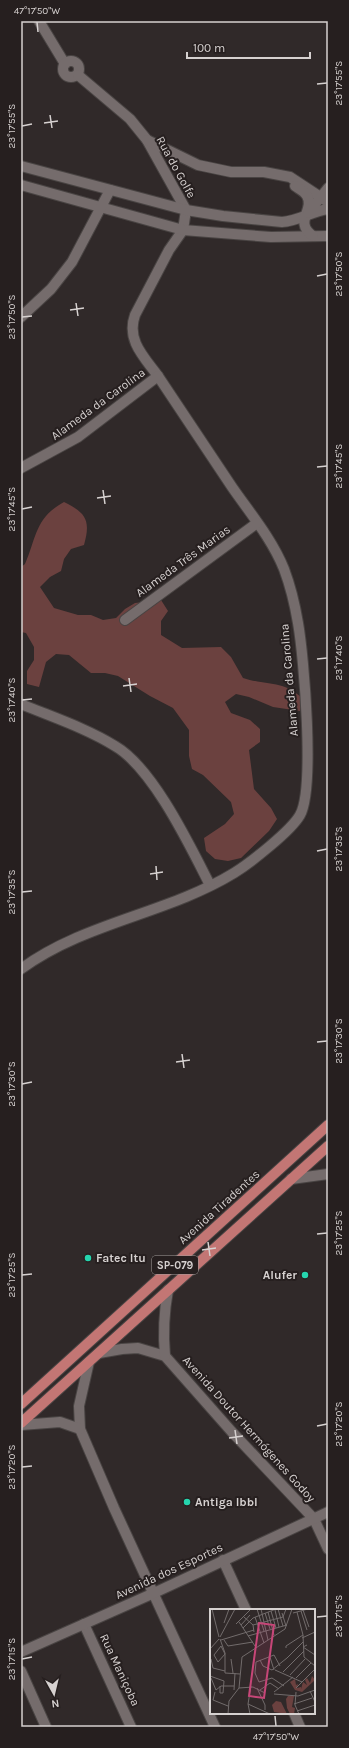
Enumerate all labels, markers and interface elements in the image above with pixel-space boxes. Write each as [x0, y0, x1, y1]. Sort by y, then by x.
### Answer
text: 47°17'50"W [14, 5, 60, 17]
scale bar [187, 34, 310, 60]
text: 100 m [193, 41, 225, 55]
text: 23°17'55"S [333, 61, 345, 105]
text: 23°17'55"S [6, 104, 18, 148]
street label: Rua do Golfe [153, 134, 199, 200]
text: 23°17'50"S [333, 251, 345, 297]
text: 23°17'50"S [6, 294, 18, 340]
street label: Alameda da Carolina [48, 365, 148, 443]
text: 23°17'45"S [333, 444, 345, 488]
text: 23°17'45"S [6, 487, 18, 531]
street label: Alameda Três Marias [133, 522, 233, 600]
street label: Alameda da Carolina [277, 623, 301, 737]
text: 23°17'40"S [333, 635, 345, 681]
text: 23°17'40"S [6, 677, 18, 723]
text: 23°17'35"S [333, 826, 345, 872]
text: 23°17'35"S [6, 869, 18, 915]
text: 23°17'30"S [333, 1018, 345, 1064]
text: 23°17'30"S [6, 1061, 18, 1107]
street label: Avenida Tiradentes [176, 1167, 262, 1247]
text: 23°17'25"S [333, 1211, 345, 1256]
place label: Fatec Itu [96, 1251, 146, 1265]
text: 23°17'25"S [6, 1253, 18, 1298]
marker: Fatec Itu [83, 1253, 93, 1263]
road number: SP-079 [152, 1256, 198, 1274]
place label: Alufer [263, 1268, 297, 1282]
marker: Alufer [300, 1270, 310, 1280]
street label: Avenida Doutor Hermógenes Godoy [180, 1353, 319, 1505]
text: 23°17'20"S [333, 1401, 345, 1447]
text: 23°17'20"S [6, 1444, 18, 1490]
place label: Antiga Ibbl [195, 1495, 258, 1509]
marker: Antiga Ibbl [182, 1497, 192, 1507]
street label: Avenida dos Esportes [113, 1540, 225, 1602]
text: 23°17'15"S [333, 1595, 345, 1637]
inset map [210, 1609, 315, 1714]
street label: Rua Maniçoba [97, 1632, 143, 1708]
text: 23°17'15"S [6, 1638, 18, 1680]
north arrow [34, 1674, 74, 1714]
text: N [51, 1696, 60, 1710]
text: 47°17'50"W [253, 1731, 299, 1743]

